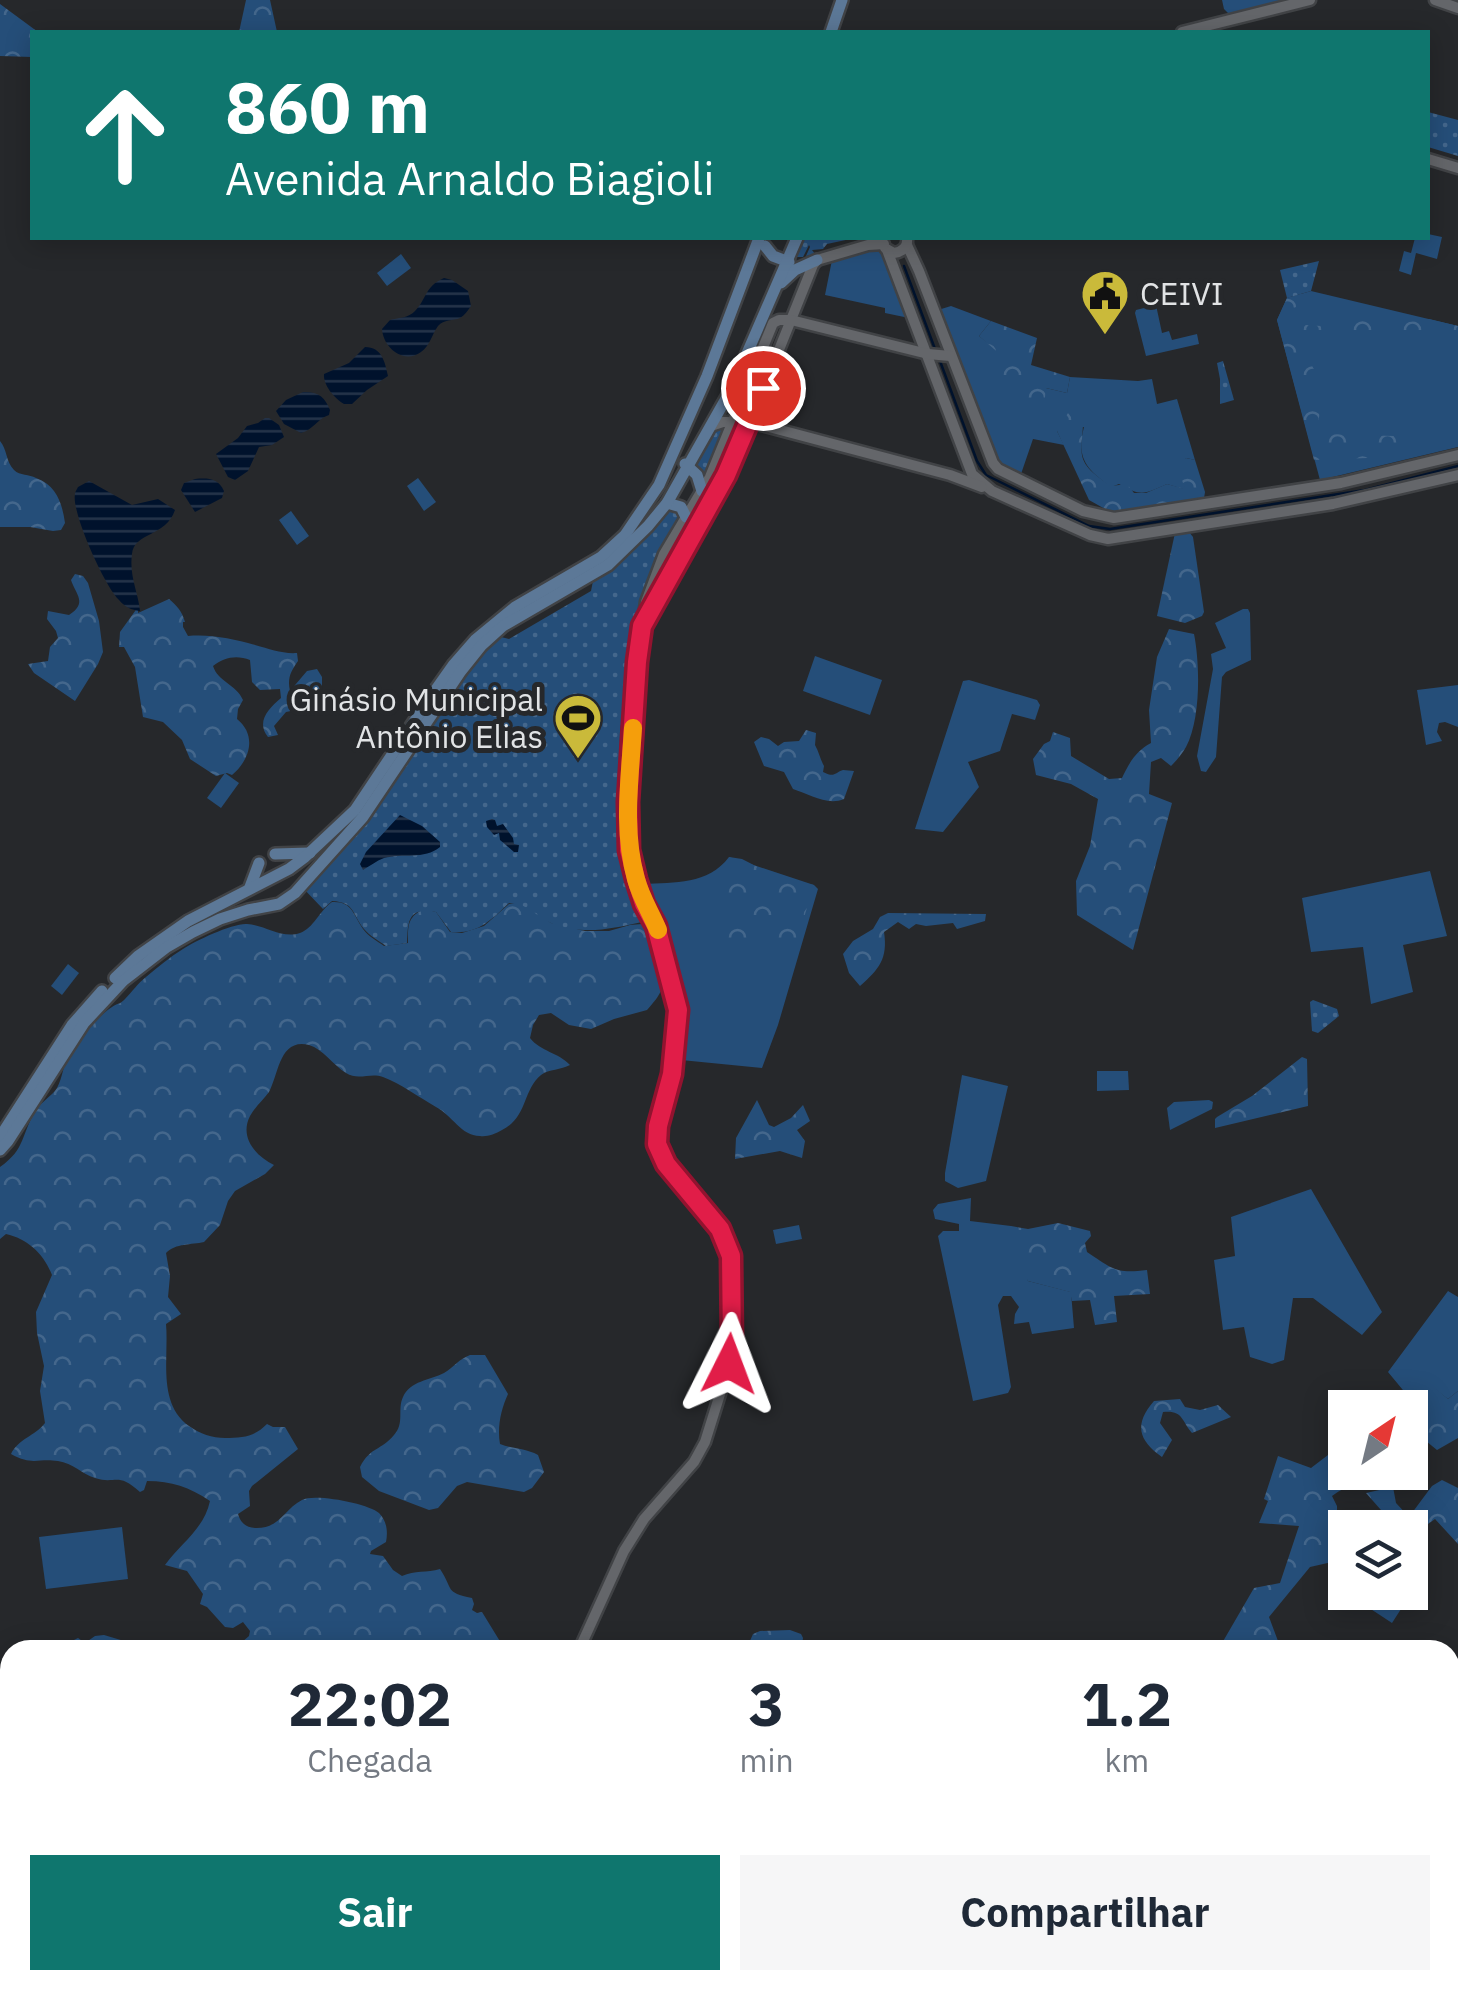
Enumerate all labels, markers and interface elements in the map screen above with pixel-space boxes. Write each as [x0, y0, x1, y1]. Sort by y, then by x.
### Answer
text: 860 m [225, 61, 430, 152]
icon: ahead [60, 70, 190, 200]
text: Avenida Arnaldo Biagioli [225, 149, 714, 207]
public building icon: CEIVI [1079, 268, 1131, 336]
place label: CEIVI [1140, 272, 1224, 314]
pin [721, 346, 806, 431]
icon: arrive [736, 361, 791, 416]
place label: Ginásio Municipal Antônio Elias [290, 678, 543, 757]
sports icon: Ginásio Municipal Antônio Elias [552, 692, 604, 760]
position arrow [677, 1312, 781, 1416]
north arrow [1328, 1390, 1428, 1490]
map controls [1328, 1390, 1428, 1610]
button: layers [1328, 1510, 1428, 1610]
text: 22:02 [288, 1664, 452, 1743]
text: 3 [749, 1664, 785, 1743]
text: 1.2 [1082, 1664, 1172, 1743]
text: Chegada [307, 1739, 432, 1781]
text: min [740, 1739, 794, 1781]
text: km [1104, 1739, 1149, 1781]
button: Sair [30, 1855, 720, 1970]
button: Compartilhar [740, 1855, 1430, 1970]

